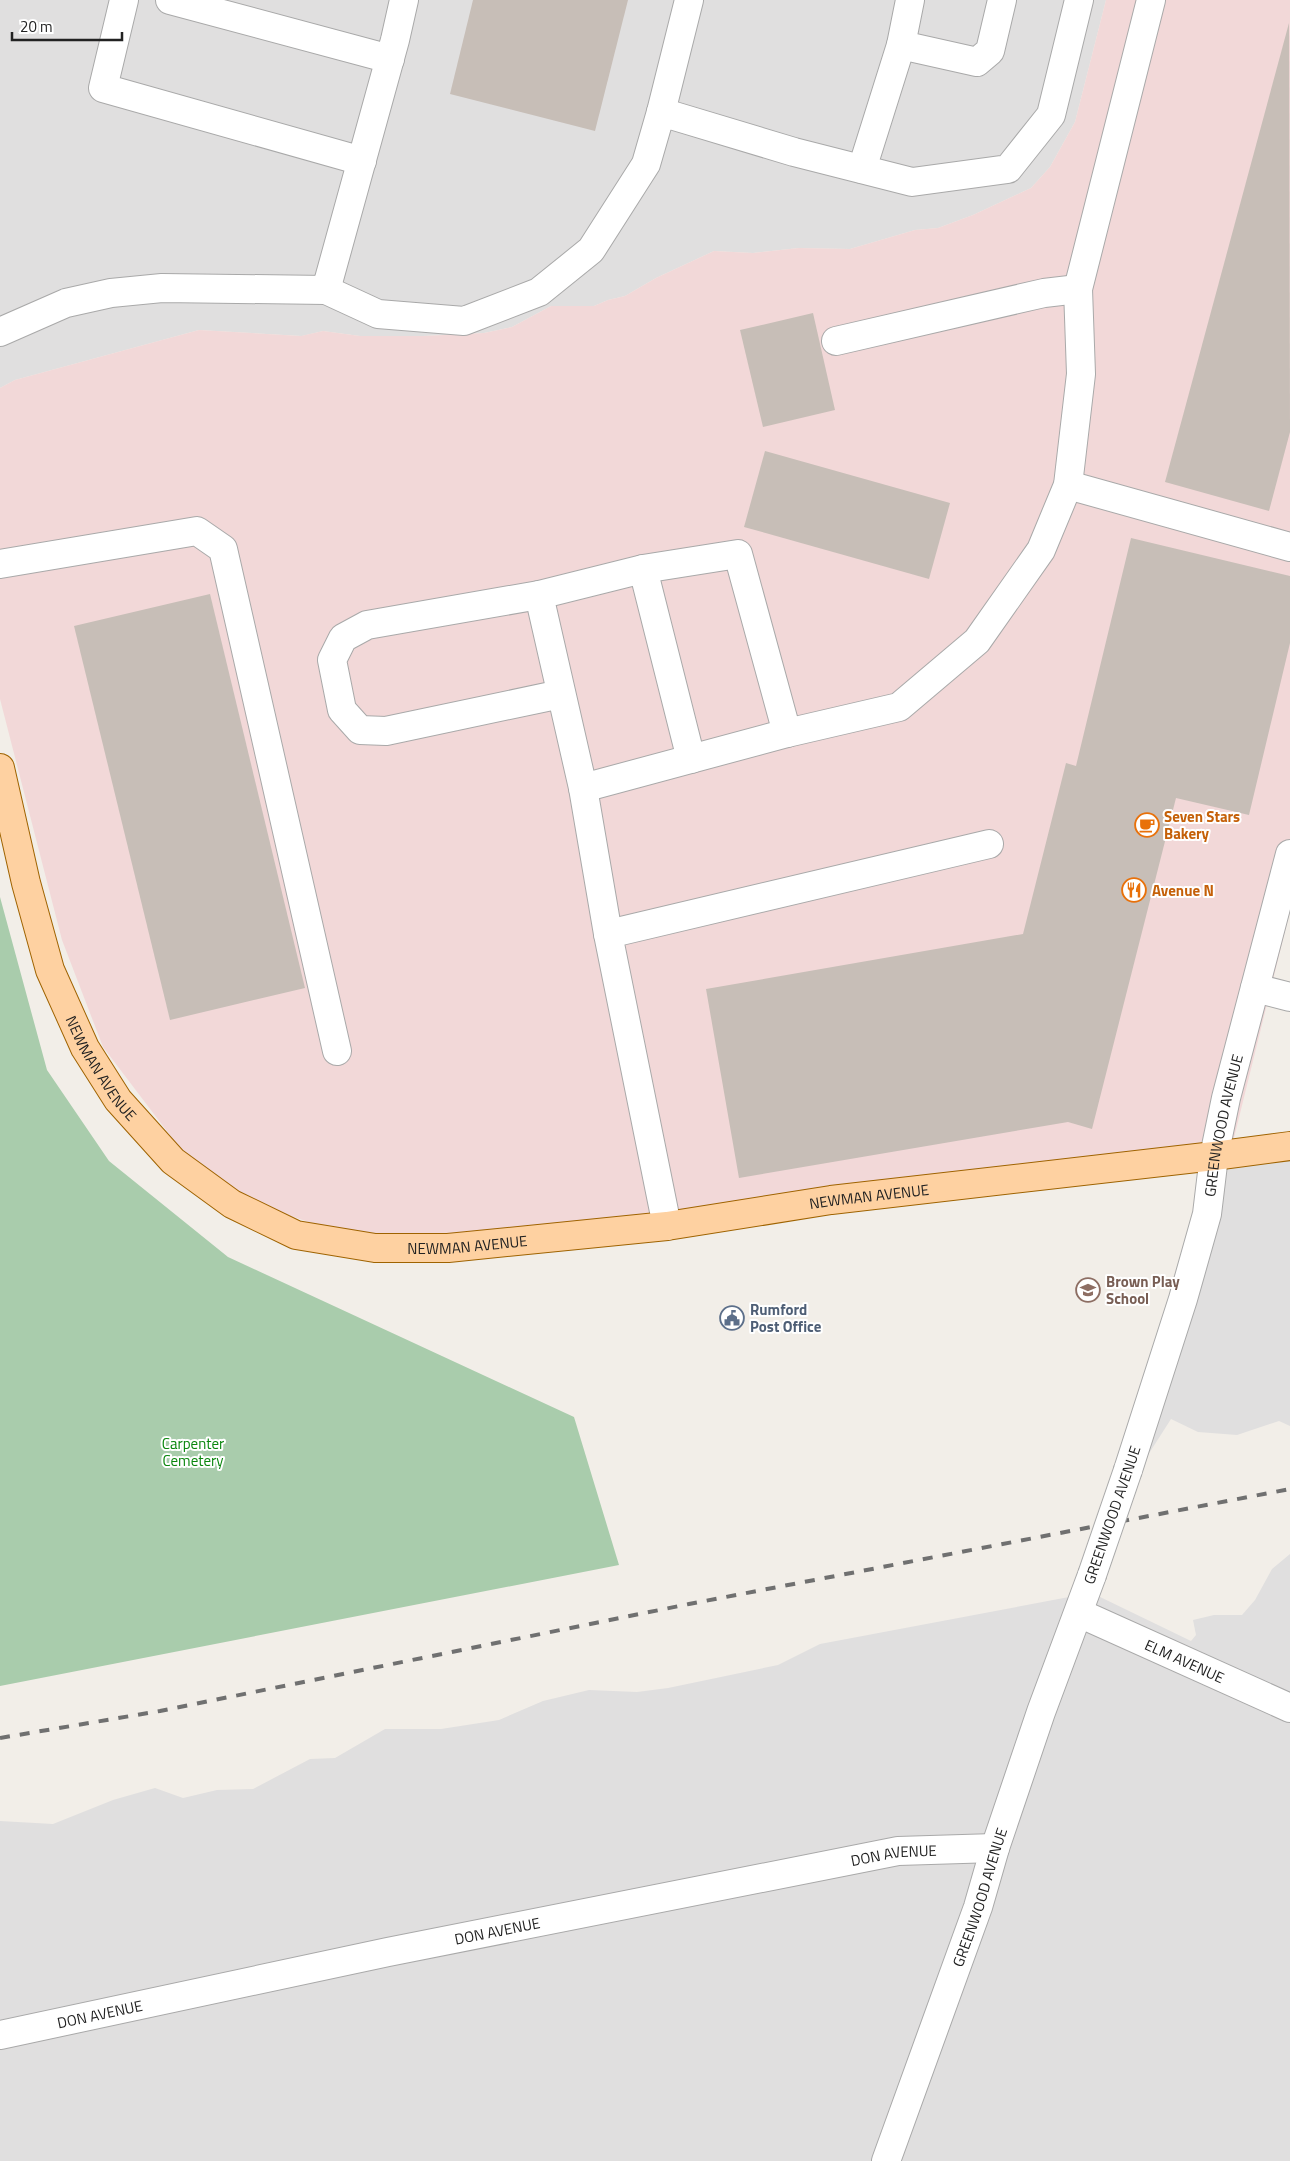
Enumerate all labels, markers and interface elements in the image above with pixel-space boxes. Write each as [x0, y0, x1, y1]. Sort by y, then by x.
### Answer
scale bar [12, 10, 122, 42]
text: 20 m [20, 15, 53, 38]
place label: Seven Stars Bakery [1164, 805, 1240, 845]
cafe icon: Seven Stars Bakery [1134, 812, 1160, 838]
restaurant icon: Avenue N [1121, 877, 1147, 903]
place label: Avenue N [1152, 879, 1214, 902]
street label: NEWMAN AVENUE [60, 1011, 143, 1126]
street label: GREENWOOD AVENUE [1198, 1052, 1249, 1198]
street label: NEWMAN AVENUE [808, 1177, 930, 1215]
street label: NEWMAN AVENUE [407, 1229, 528, 1260]
place label: Brown Play School [1106, 1270, 1180, 1310]
school or university icon: Brown Play School [1075, 1277, 1101, 1303]
place label: Rumford Post Office [750, 1298, 822, 1338]
public building icon: Rumford Post Office [719, 1305, 745, 1331]
park label: Carpenter Cemetery [162, 1432, 224, 1472]
street label: GREENWOOD AVENUE [1078, 1443, 1146, 1587]
street label: ELM AVENUE [1141, 1633, 1228, 1689]
street label: GREENWOOD AVENUE [946, 1824, 1013, 1970]
street label: DON AVENUE [849, 1838, 937, 1872]
street label: DON AVENUE [452, 1911, 542, 1950]
street label: DON AVENUE [55, 1993, 145, 2034]

